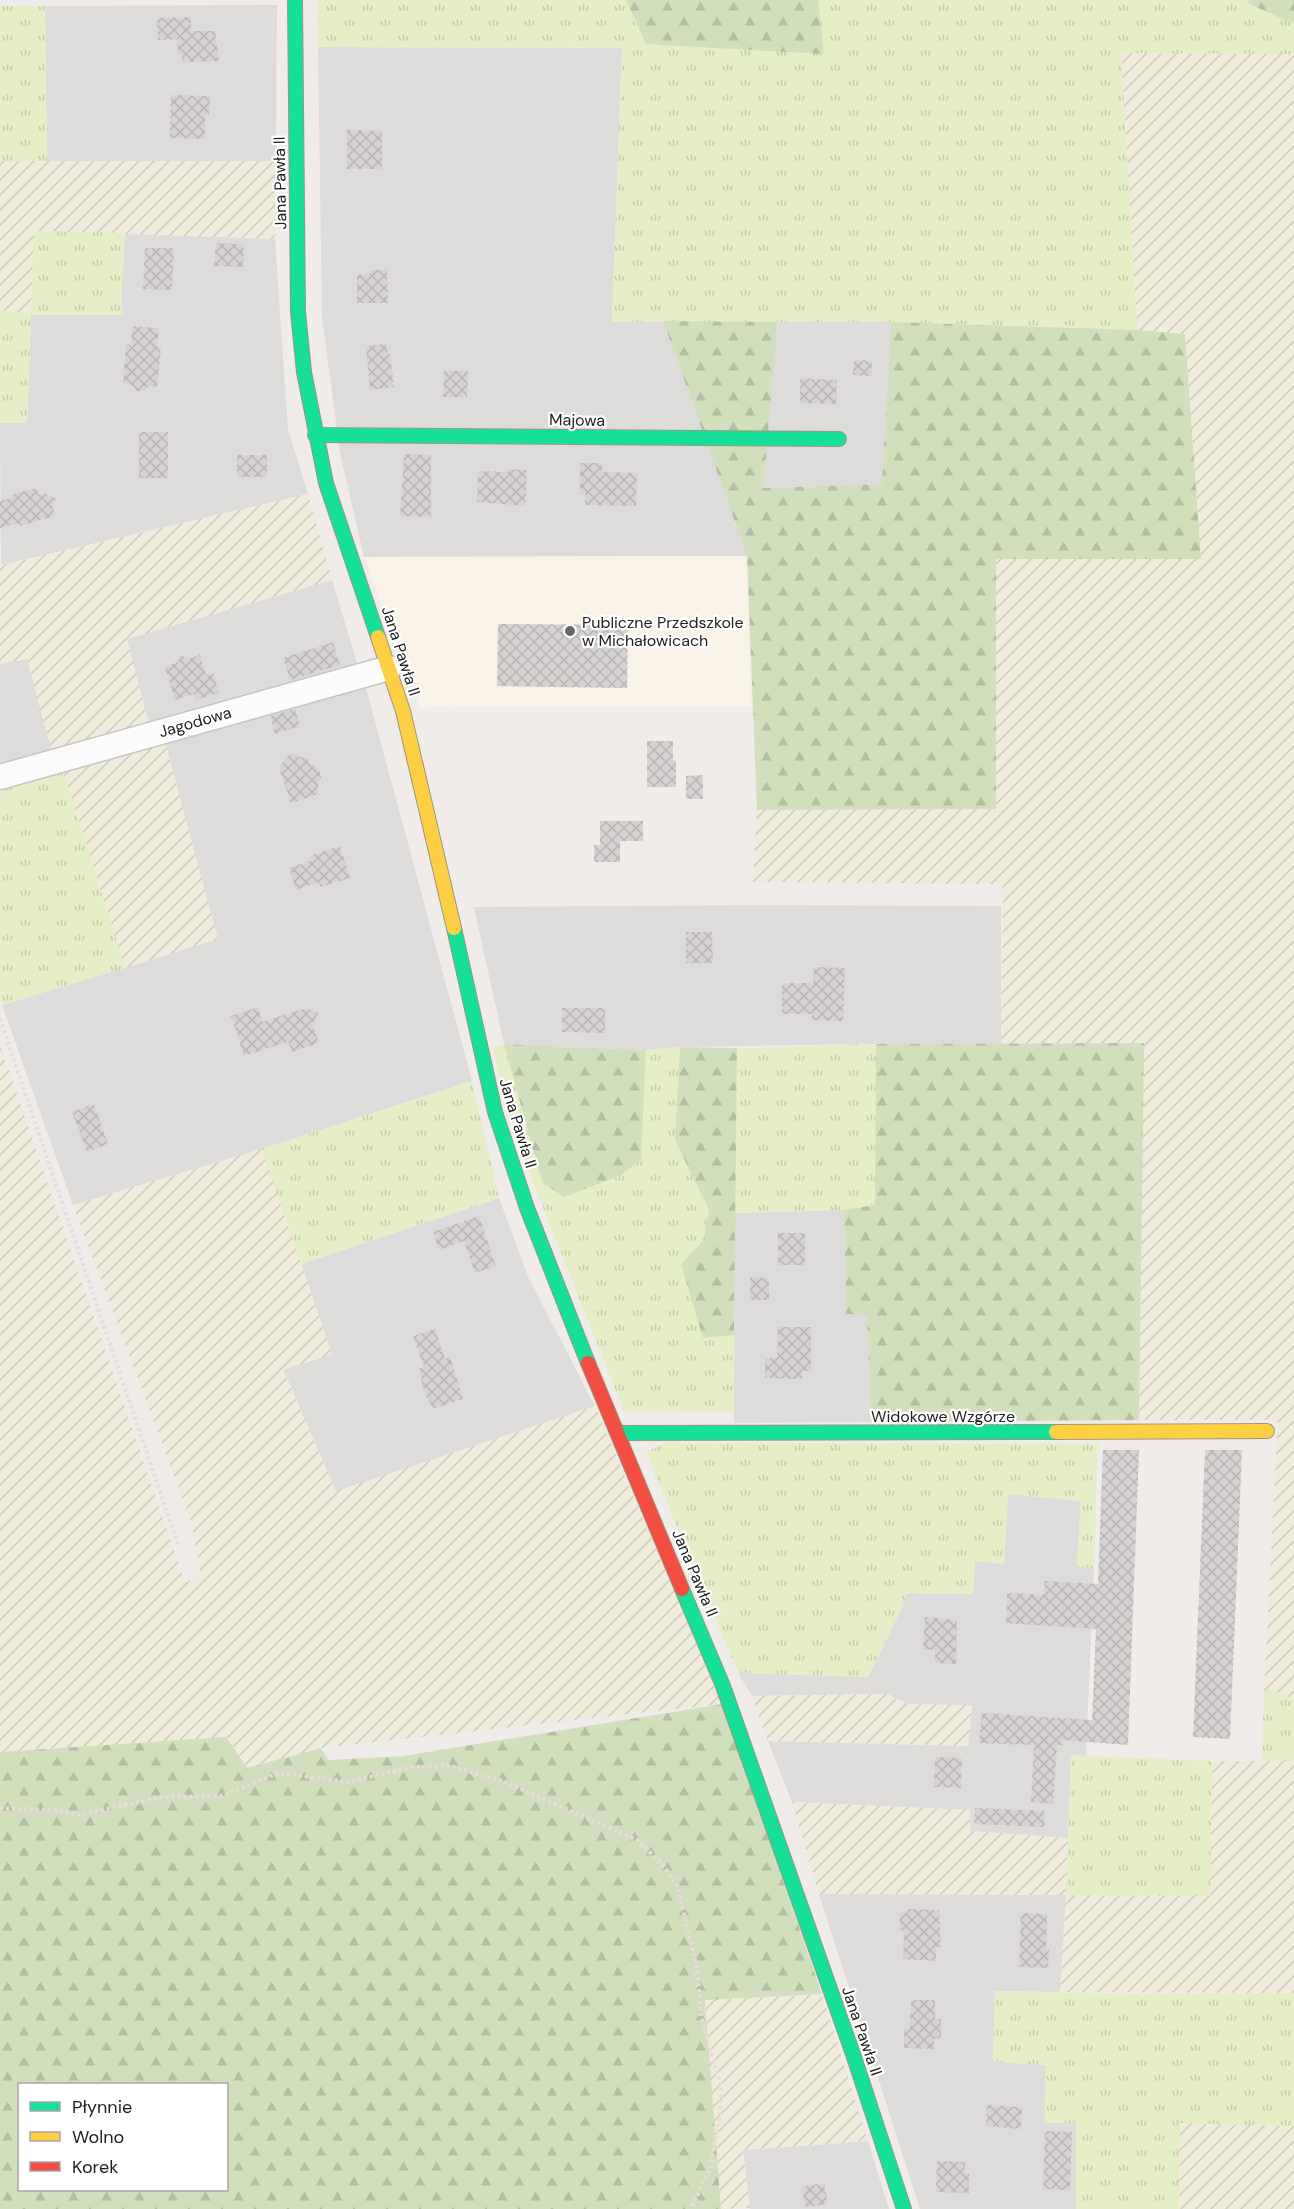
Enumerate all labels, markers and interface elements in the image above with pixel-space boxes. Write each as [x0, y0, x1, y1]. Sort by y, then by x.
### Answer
street label: Jana Pawła II [269, 136, 291, 230]
street label: Majowa [549, 409, 605, 431]
street label: Jana Pawła II [377, 604, 425, 698]
place label: Publiczne Przedszkole w Michałowicach [582, 612, 744, 651]
marker: Publiczne Przedszkole w Michałowicach [563, 624, 577, 638]
street label: Jagodowa [156, 702, 234, 742]
street label: Jana Pawła II [494, 1075, 542, 1171]
street label: Widokowe Wzgórze [871, 1406, 1015, 1427]
street label: Jana Pawła II [667, 1526, 723, 1620]
street label: Jana Pawła II [837, 1984, 887, 2078]
legend [18, 2083, 228, 2191]
text: Płynnie [72, 2095, 132, 2119]
text: Wolno [72, 2125, 124, 2149]
text: Korek [72, 2155, 118, 2179]

